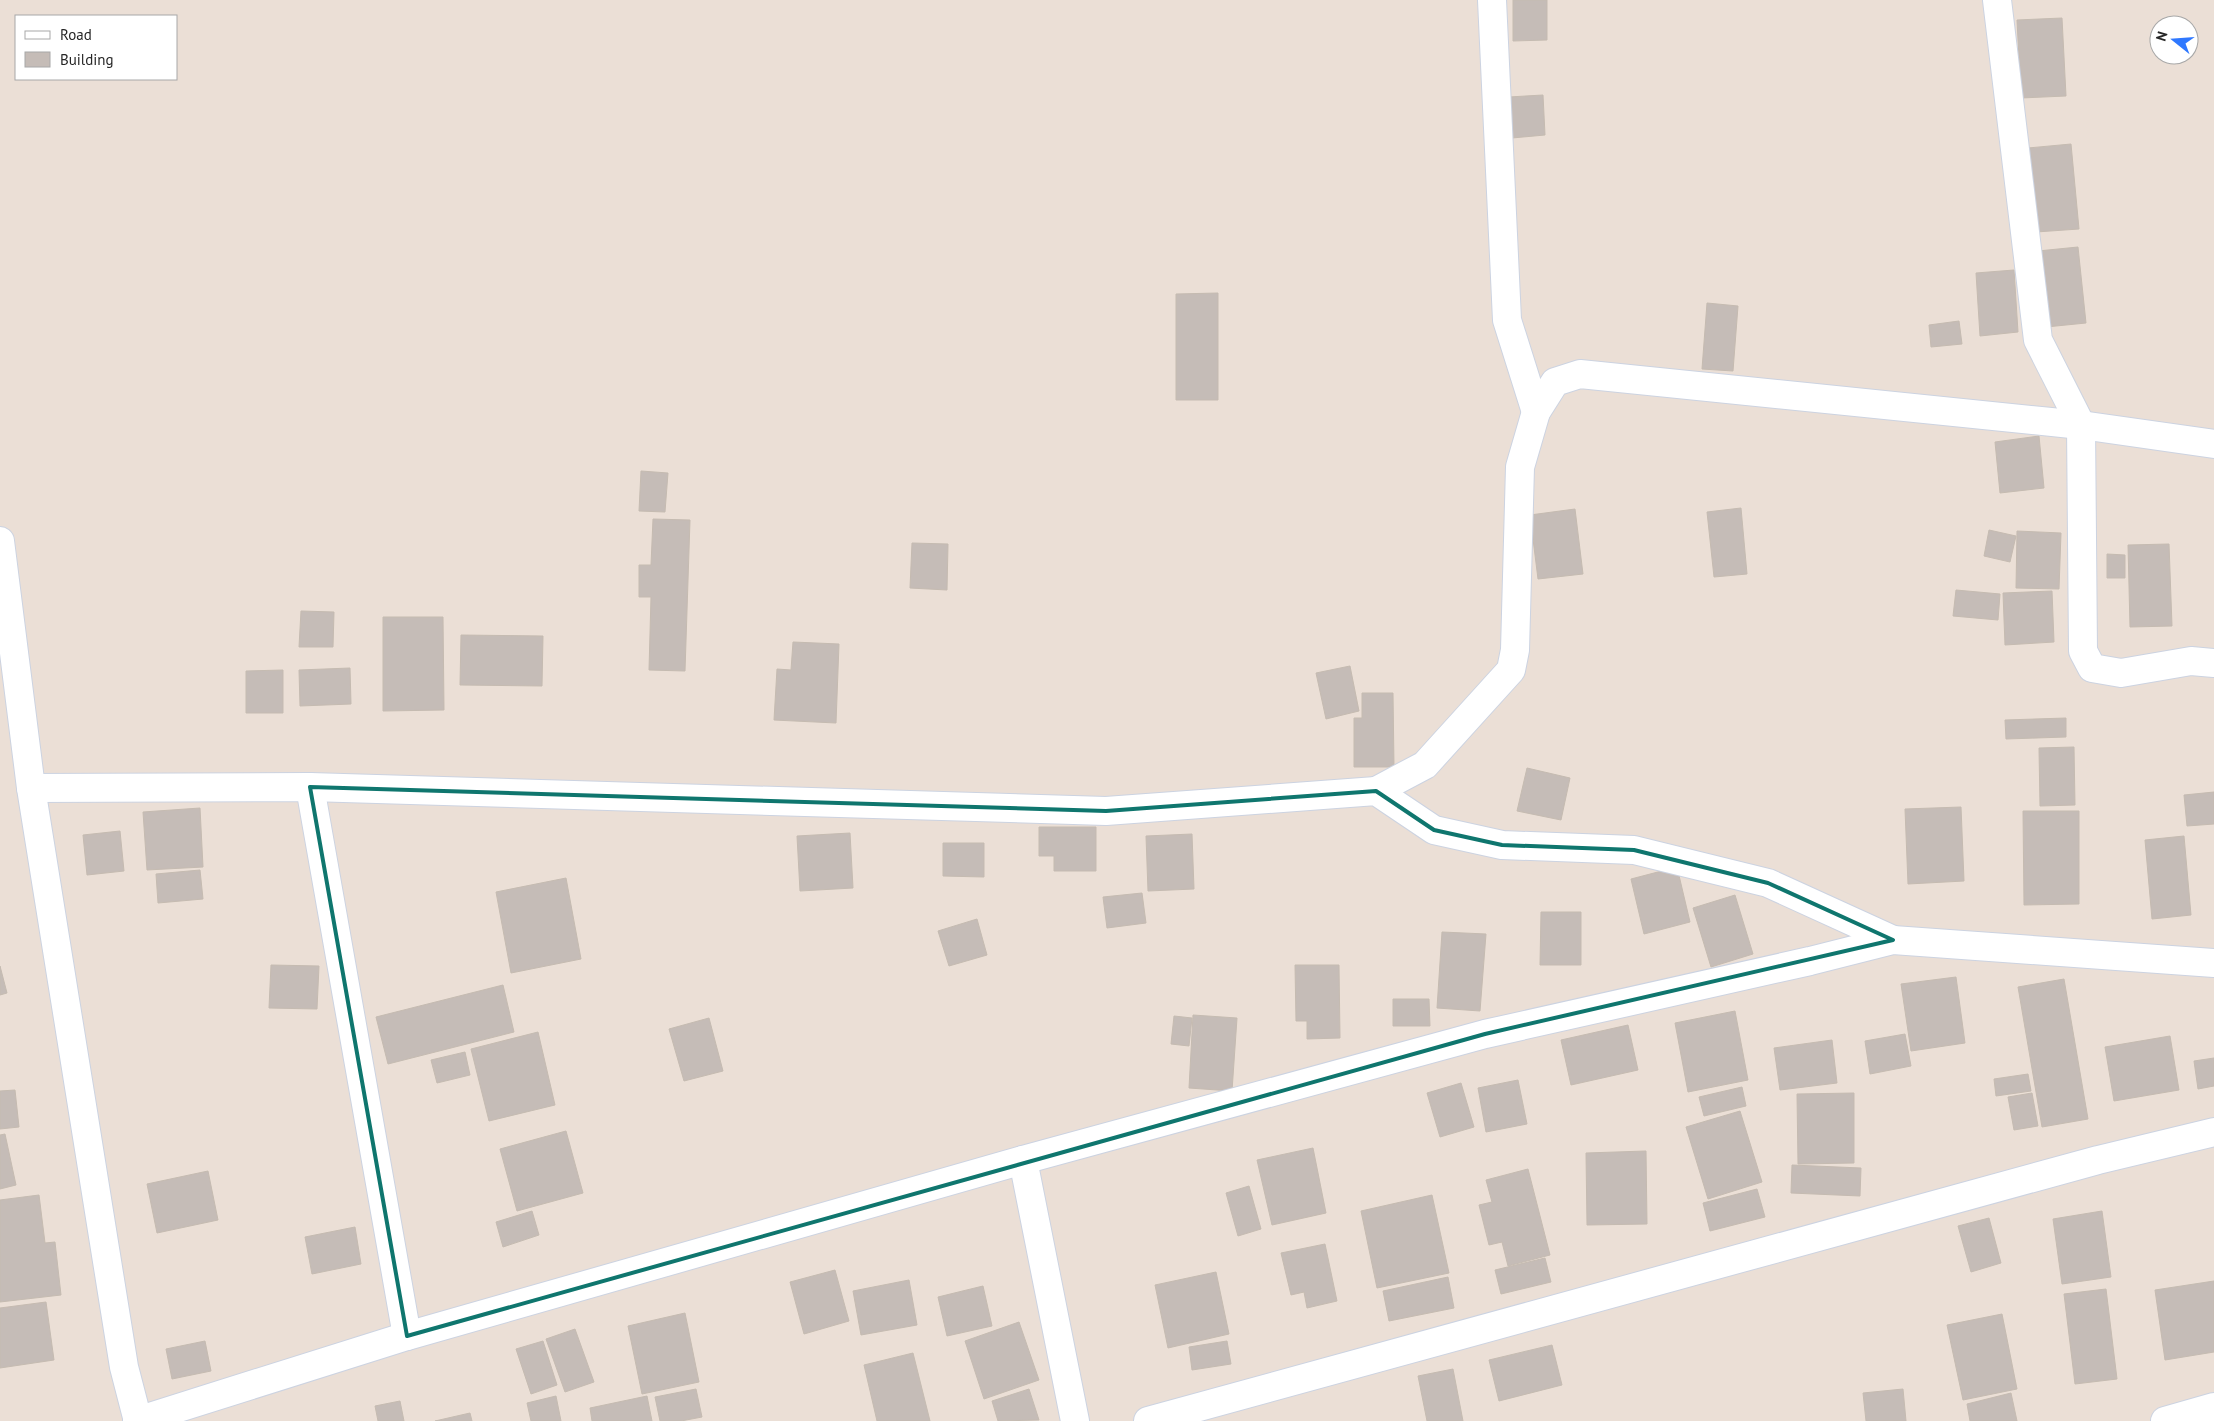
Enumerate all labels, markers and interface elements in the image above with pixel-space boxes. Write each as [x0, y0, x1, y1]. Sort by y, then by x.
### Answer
legend [15, 15, 178, 80]
north arrow [2149, 15, 2199, 65]
text: Road [60, 25, 92, 44]
text: N [2152, 29, 2172, 43]
text: Building [60, 50, 114, 69]

